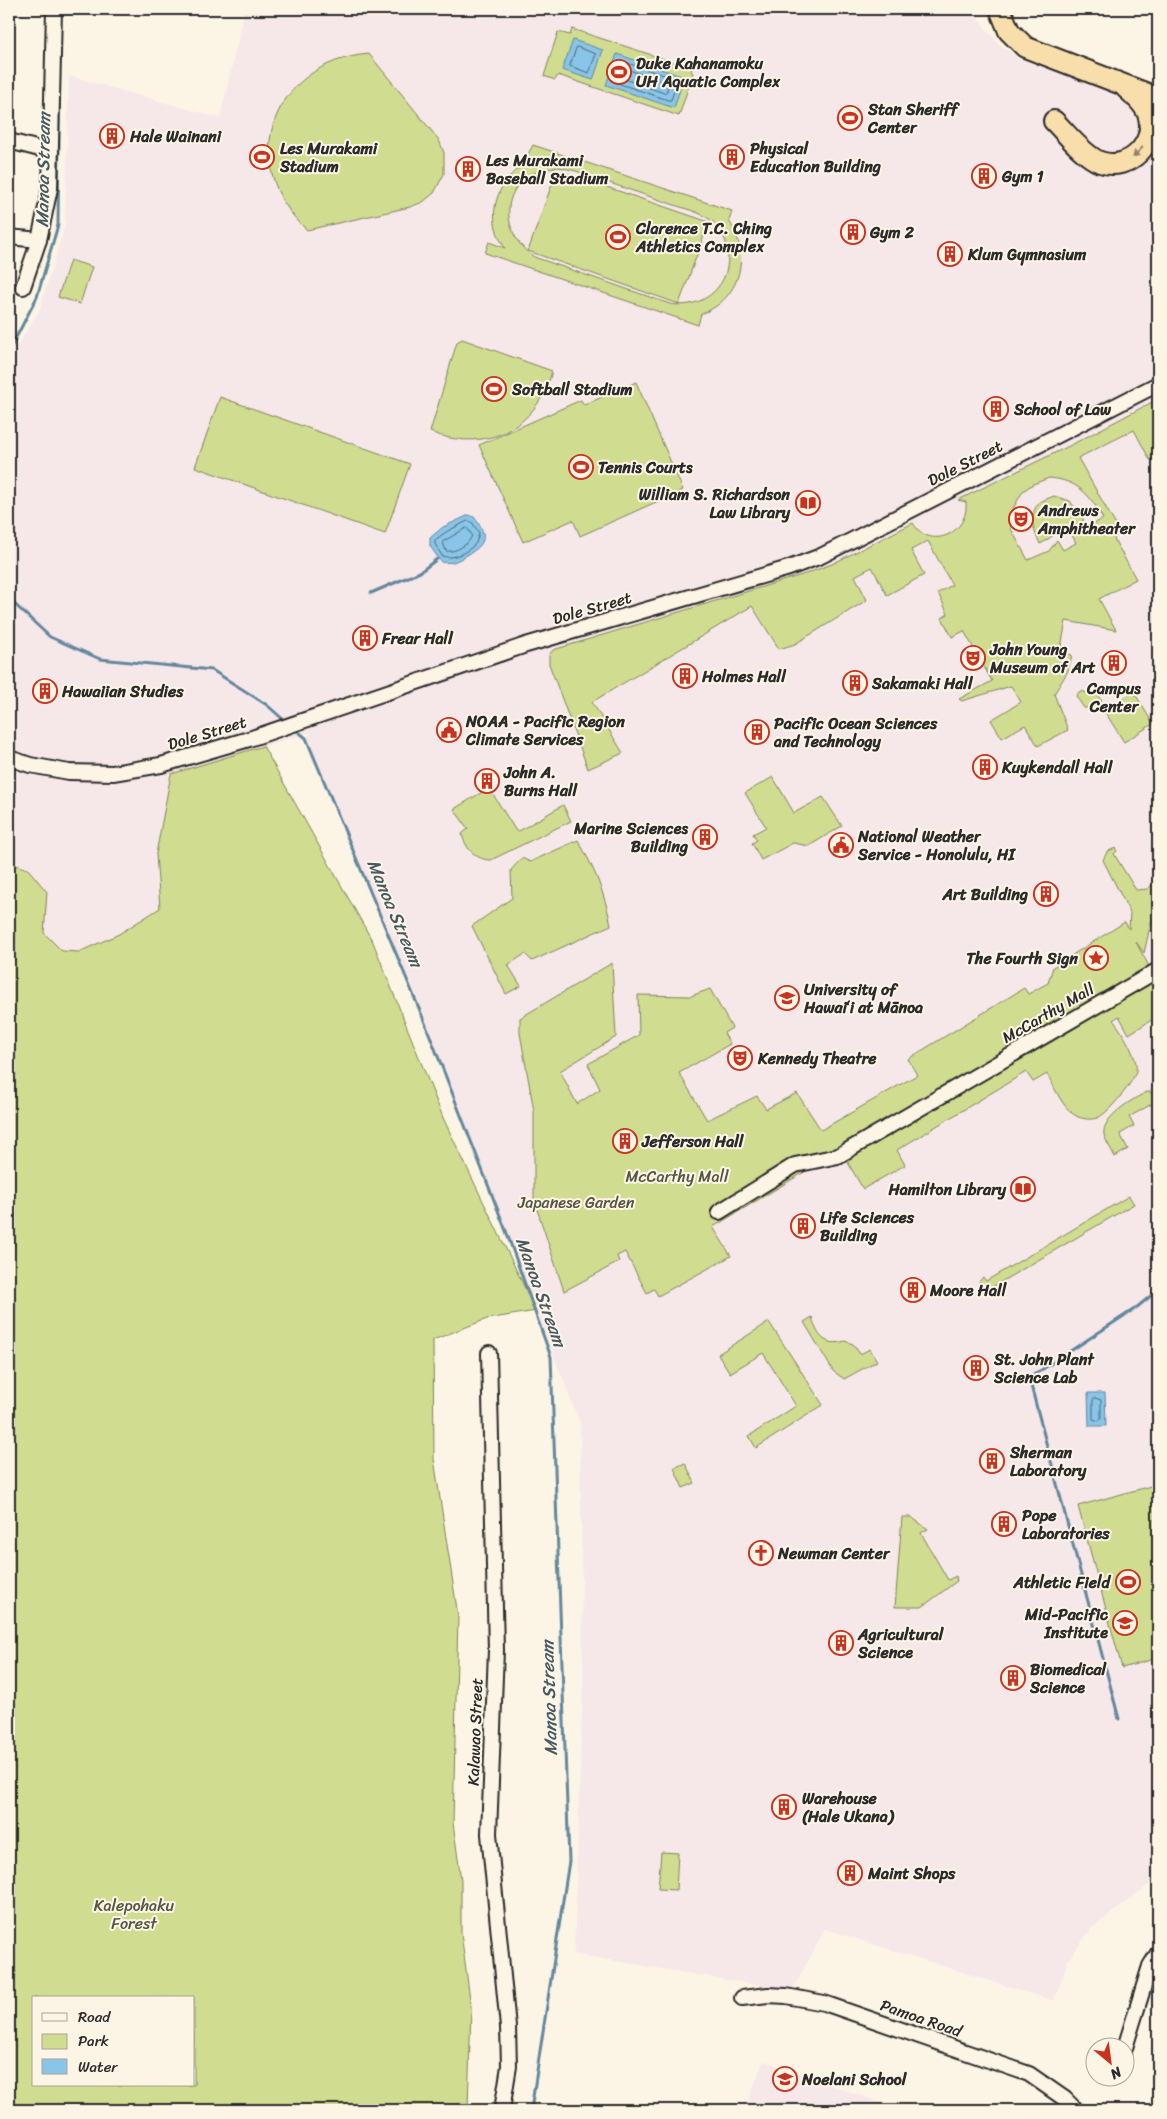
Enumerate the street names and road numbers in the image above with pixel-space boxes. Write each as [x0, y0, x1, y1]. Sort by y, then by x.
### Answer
street label: Dole Street [922, 432, 1008, 494]
street label: Dole Street [549, 583, 635, 633]
street label: Dole Street [164, 707, 250, 759]
street label: McCarthy Mall [996, 974, 1100, 1051]
street label: Kalawao Street [459, 1678, 491, 1786]
street label: Pamoa Road [876, 1991, 967, 2046]

